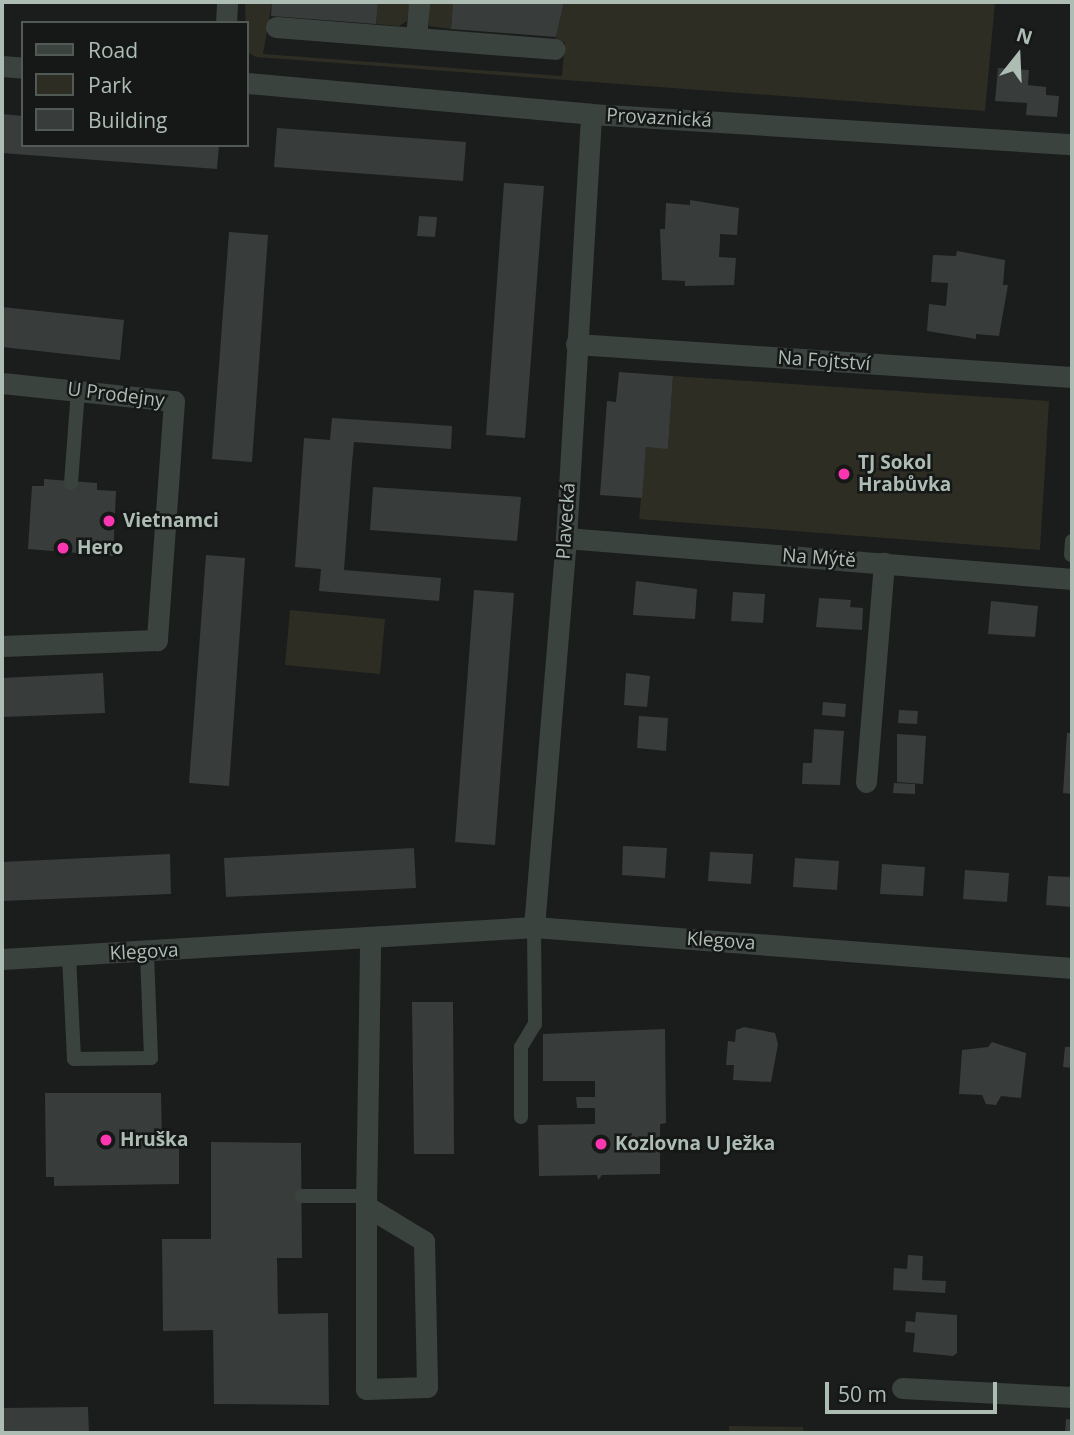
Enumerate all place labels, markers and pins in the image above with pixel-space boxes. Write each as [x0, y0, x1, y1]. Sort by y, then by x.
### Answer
place label: TJ Sokol Hrabůvka [858, 452, 951, 496]
marker: TJ Sokol Hrabůvka [836, 466, 852, 482]
place label: Vietnamci [123, 510, 219, 532]
marker: Vietnamci [101, 513, 117, 529]
place label: Hero [77, 537, 123, 559]
marker: Hero [55, 540, 71, 556]
place label: Hruška [120, 1129, 188, 1151]
marker: Hruška [98, 1132, 114, 1148]
place label: Kozlovna U Ježka [615, 1133, 775, 1155]
marker: Kozlovna U Ježka [593, 1136, 609, 1152]

